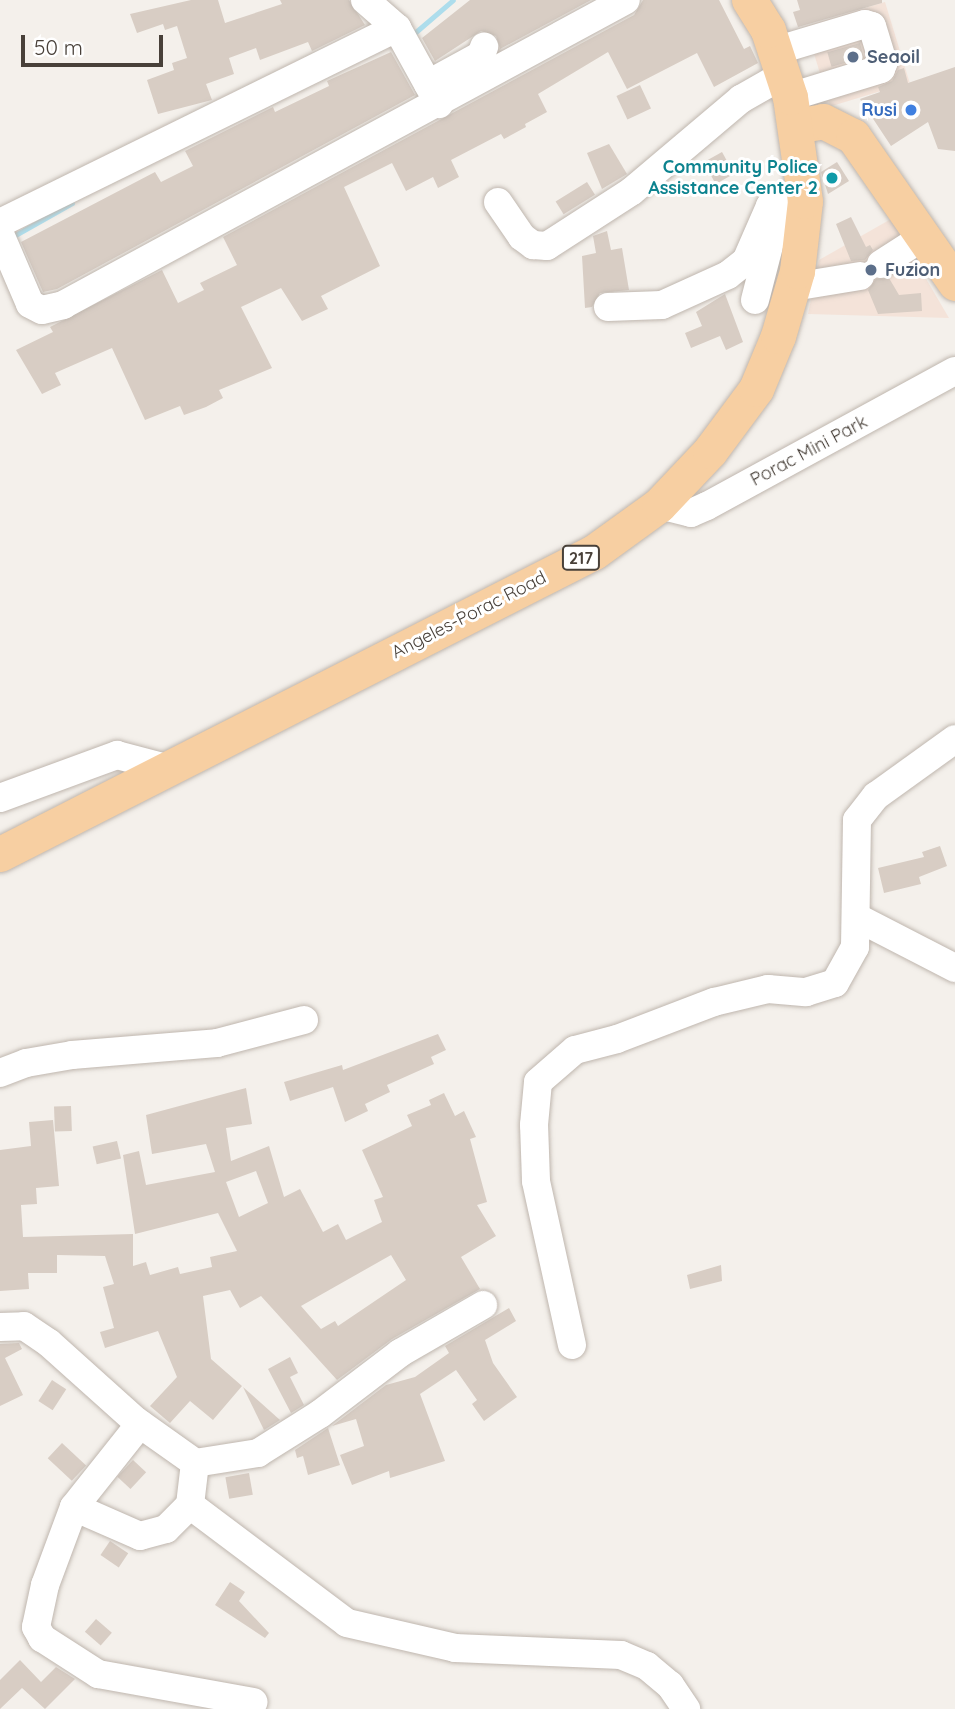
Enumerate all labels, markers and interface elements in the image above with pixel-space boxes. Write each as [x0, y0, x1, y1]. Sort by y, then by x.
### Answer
scale bar [24, 21, 166, 65]
text: 50 m [34, 34, 83, 60]
place label: Seaoil [867, 46, 920, 68]
marker: Seaoil [845, 49, 861, 65]
place label: Rusi [861, 99, 897, 121]
marker: Rusi [903, 102, 919, 118]
place label: Community Police Assistance Center 2 [648, 157, 818, 200]
marker: Community Police Assistance Center 2 [824, 170, 840, 186]
place label: Fuzion [885, 259, 940, 281]
marker: Fuzion [863, 262, 879, 278]
street label: Porac Mini Park [747, 411, 871, 491]
road number: 217 [562, 545, 600, 570]
street label: Angeles-Porac Road [388, 567, 550, 663]

